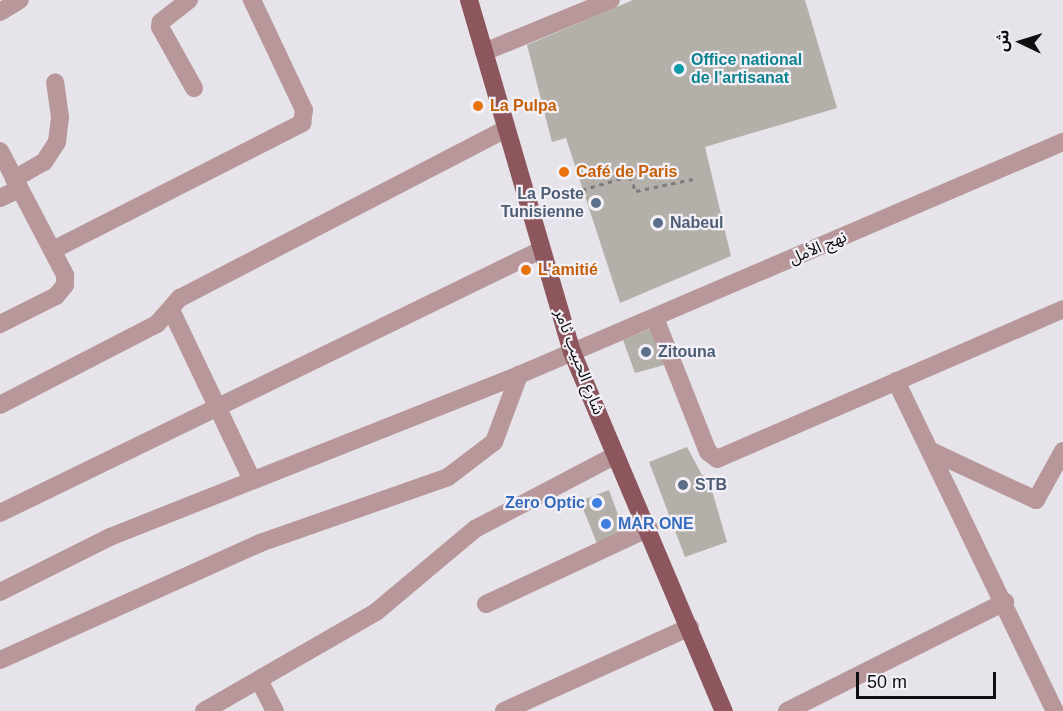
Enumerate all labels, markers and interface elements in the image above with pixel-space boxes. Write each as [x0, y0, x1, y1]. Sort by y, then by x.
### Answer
north arrow [991, 12, 1051, 72]
text: ش [993, 29, 1012, 52]
place label: Office national de l'artisanat [691, 50, 802, 88]
marker: Office national de l'artisanat [672, 62, 686, 76]
place label: La Pulpa [490, 96, 557, 116]
marker: La Pulpa [471, 99, 485, 113]
place label: Café de Paris [576, 162, 677, 182]
marker: Café de Paris [557, 165, 571, 179]
place label: La Poste Tunisienne [501, 184, 584, 222]
marker: La Poste Tunisienne [589, 196, 603, 210]
place label: Nabeul [670, 213, 723, 233]
marker: Nabeul [651, 216, 665, 230]
street label: نهج الأمل [786, 227, 850, 269]
place label: L'amitié [538, 260, 598, 280]
marker: L'amitié [519, 263, 533, 277]
street label: شارع الحبيب ثامر [550, 307, 608, 417]
place label: Zitouna [658, 342, 716, 362]
marker: Zitouna [639, 345, 653, 359]
place label: STB [695, 475, 727, 495]
marker: STB [676, 478, 690, 492]
place label: Zero Optic [505, 493, 585, 513]
marker: Zero Optic [590, 496, 604, 510]
place label: MAR ONE [618, 514, 694, 534]
marker: MAR ONE [599, 517, 613, 531]
scale bar [859, 660, 998, 698]
text: 50 m [867, 672, 907, 692]

